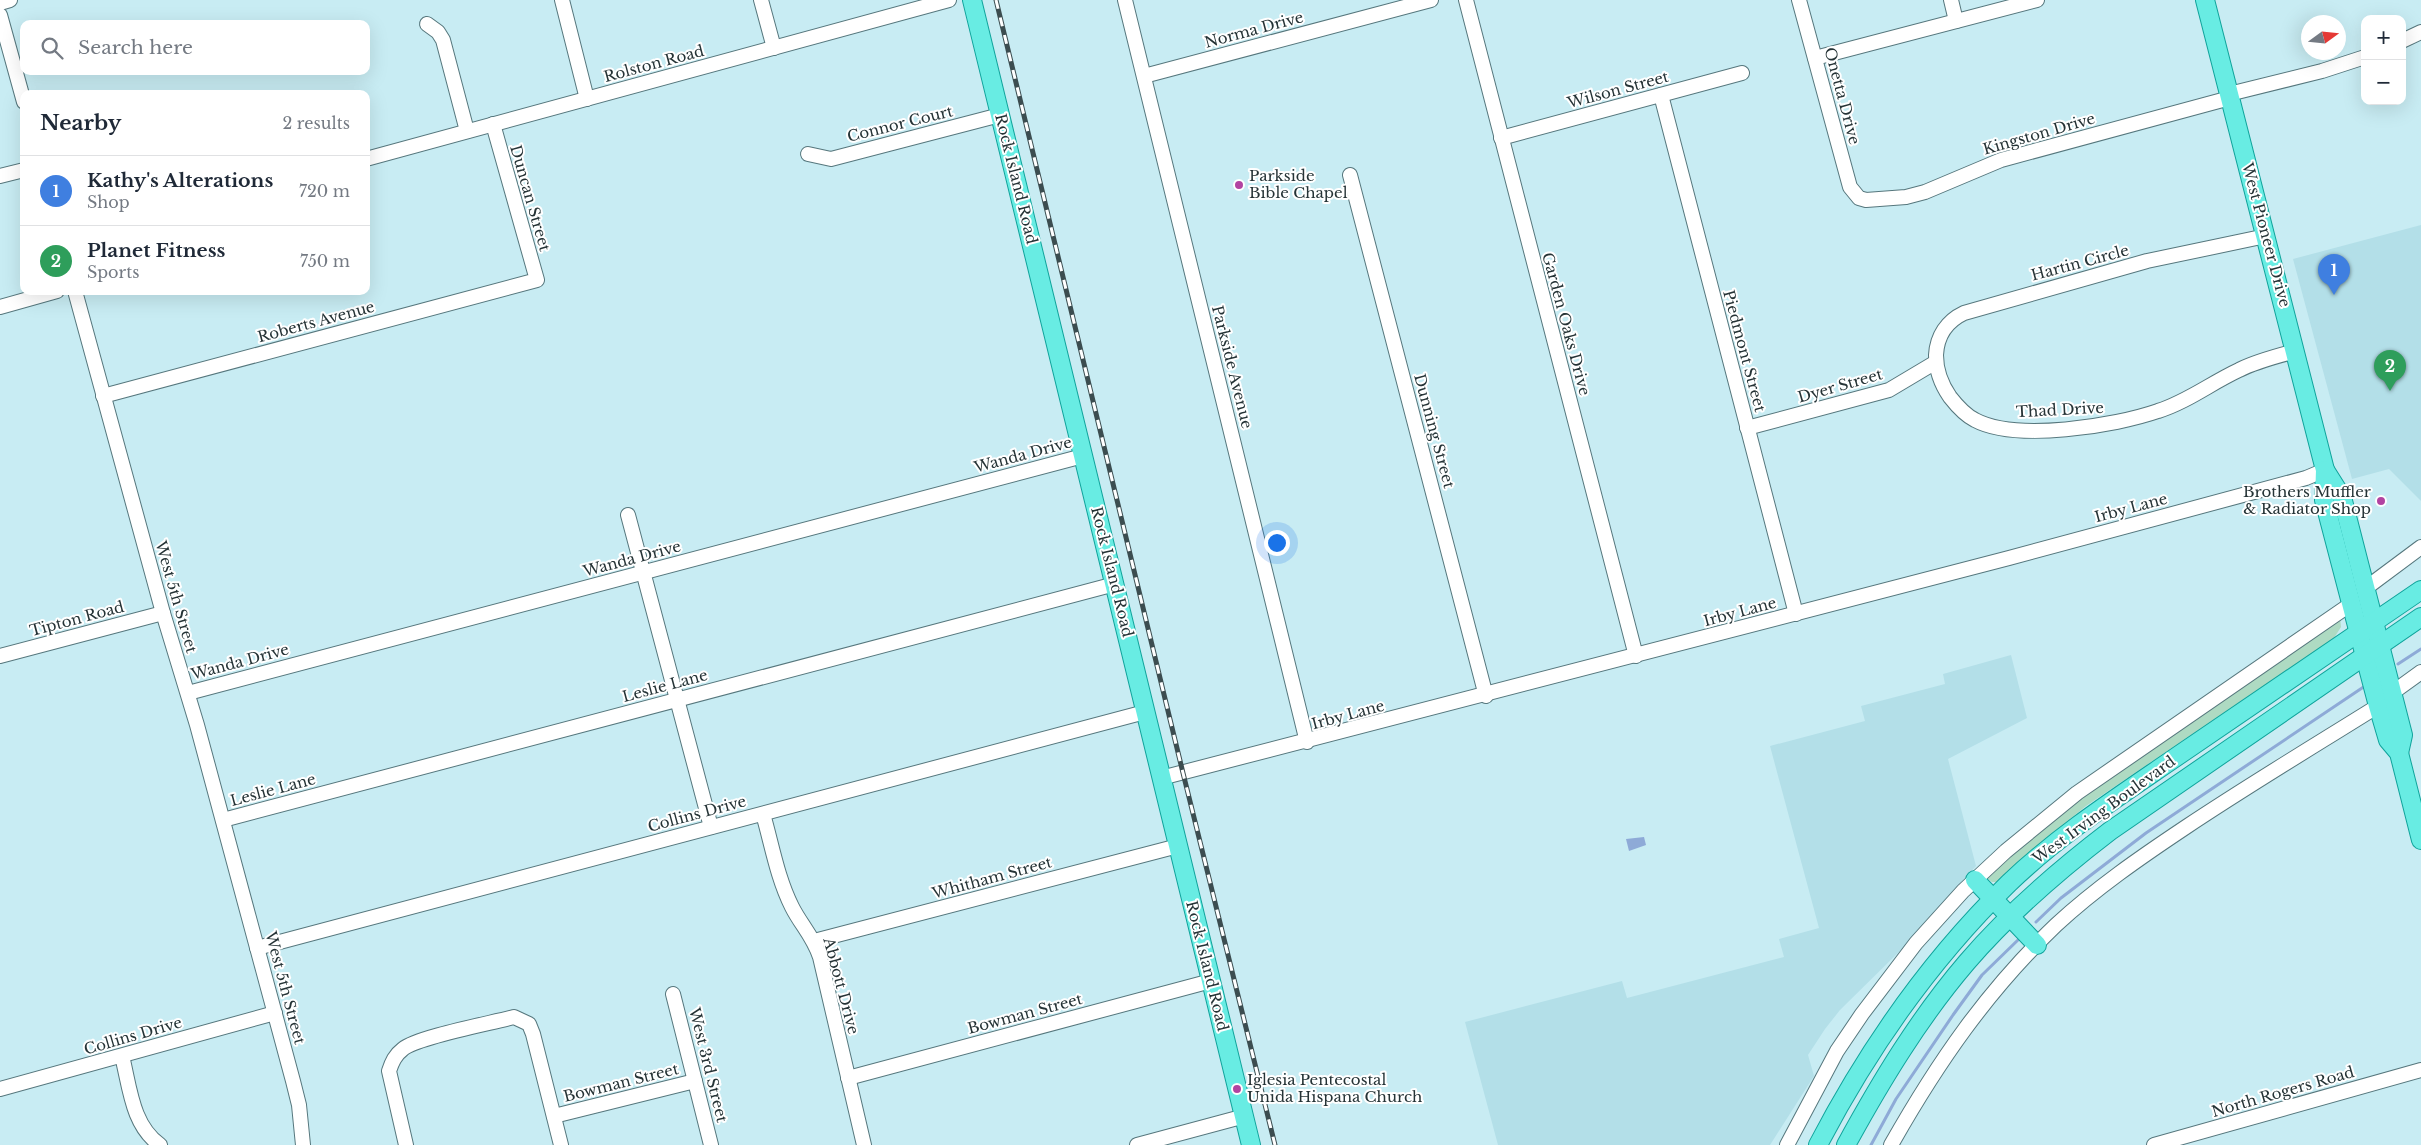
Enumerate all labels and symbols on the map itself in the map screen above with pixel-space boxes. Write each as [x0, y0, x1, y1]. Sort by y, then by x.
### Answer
street label: Norma Drive [1202, 7, 1305, 52]
north arrow [2301, 15, 2346, 60]
street label: Rolston Road [602, 41, 706, 86]
street label: Onetta Drive [1820, 45, 1865, 147]
street label: Wilson Street [1564, 67, 1671, 112]
street label: Connor Court [845, 101, 955, 146]
street label: Kingston Drive [1981, 108, 2097, 159]
street label: Rock Island Road [991, 112, 1042, 246]
street label: Duncan Street [506, 142, 555, 254]
street label: West Pioneer Drive [2238, 160, 2295, 309]
place label: Parkside Bible Chapel [1249, 166, 1348, 202]
marker: Parkside Bible Chapel [1233, 179, 1245, 191]
street label: Hartin Circle [2029, 240, 2131, 285]
street label: Garden Oaks Drive [1538, 250, 1595, 397]
pin: 1 [2318, 254, 2350, 295]
street label: Piedmont Street [1719, 288, 1770, 414]
street label: Roberts Avenue [255, 297, 376, 346]
street label: Parkside Avenue [1208, 303, 1257, 430]
pin: 2 [2374, 350, 2406, 391]
street label: Dyer Street [1795, 364, 1885, 407]
street label: Dunning Street [1410, 372, 1459, 490]
street label: Thad Drive [2016, 398, 2104, 421]
street label: Wanda Drive [971, 432, 1074, 477]
place label: Brothers Muffler & Radiator Shop [2243, 482, 2372, 518]
street label: Irby Lane [2092, 489, 2169, 526]
marker: Brothers Muffler & Radiator Shop [2375, 495, 2387, 507]
street label: Rock Island Road [1087, 505, 1138, 639]
your location [1264, 530, 1290, 556]
street label: Wanda Drive [580, 536, 683, 581]
street label: West 5th Street [151, 538, 202, 655]
street label: Irby Lane [1701, 593, 1778, 630]
street label: Tipton Road [28, 597, 126, 640]
street label: Wanda Drive [188, 639, 291, 684]
street label: Leslie Lane [620, 665, 710, 706]
street label: Irby Lane [1309, 696, 1386, 733]
street label: West Irving Boulevard [2028, 751, 2179, 868]
street label: Leslie Lane [228, 769, 318, 810]
street label: Collins Drive [646, 791, 748, 836]
street label: Whitham Street [929, 852, 1054, 903]
street label: Rock Island Road [1182, 899, 1233, 1033]
street label: West 5th Street [261, 929, 310, 1047]
street label: Abbott Drive [819, 934, 864, 1036]
street label: Bowman Street [965, 989, 1085, 1038]
street label: West 3rd Street [685, 1005, 732, 1125]
street label: Collins Drive [82, 1012, 184, 1059]
street label: Bowman Street [561, 1059, 681, 1106]
street label: North Rogers Road [2209, 1062, 2356, 1121]
place label: Iglesia Pentecostal Unida Hispana Church [1247, 1070, 1422, 1106]
marker: Iglesia Pentecostal Unida Hispana Church [1231, 1083, 1243, 1095]

